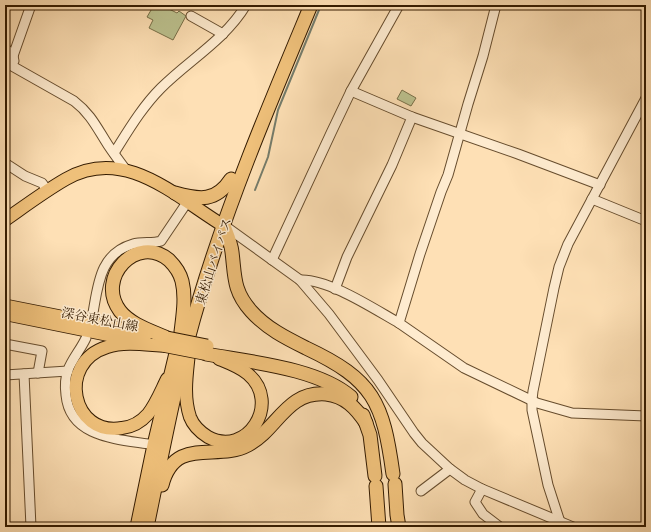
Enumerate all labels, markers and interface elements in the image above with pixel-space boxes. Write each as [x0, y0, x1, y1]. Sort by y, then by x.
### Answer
street label: 東松山バイパス [190, 215, 237, 307]
street label: 深谷東松山線 [60, 303, 140, 336]

